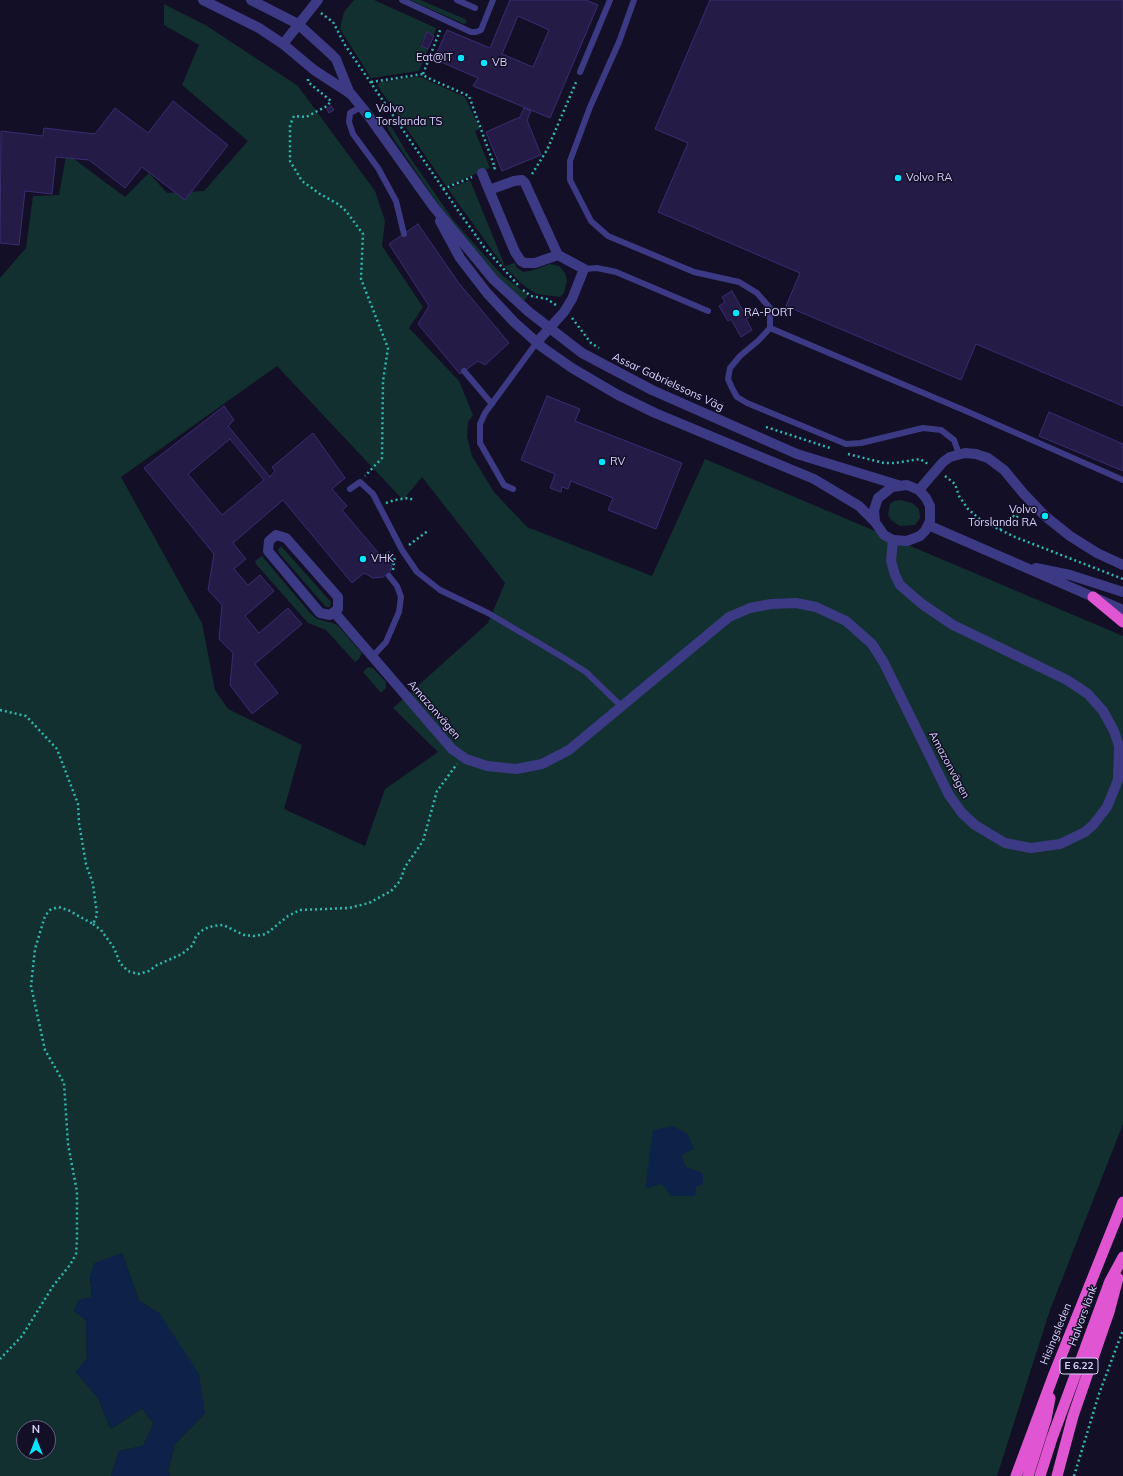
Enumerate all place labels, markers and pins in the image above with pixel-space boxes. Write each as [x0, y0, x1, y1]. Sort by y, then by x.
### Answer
place label: Eat@IT [416, 51, 453, 65]
marker: Eat@IT [456, 53, 466, 63]
place label: VB [492, 56, 507, 70]
marker: VB [479, 58, 489, 68]
place label: Volvo Torslanda TS [376, 102, 442, 128]
marker: Volvo Torslanda TS [363, 110, 373, 120]
place label: Volvo RA [906, 171, 952, 185]
marker: Volvo RA [893, 173, 903, 183]
place label: RA-PORT [744, 306, 794, 320]
marker: RA-PORT [731, 308, 741, 318]
place label: RV [610, 455, 625, 469]
marker: RV [597, 457, 607, 467]
place label: Volvo Torslanda RA [968, 503, 1037, 529]
marker: Volvo Torslanda RA [1040, 511, 1050, 521]
place label: VHK [371, 552, 394, 566]
marker: VHK [358, 554, 368, 564]

